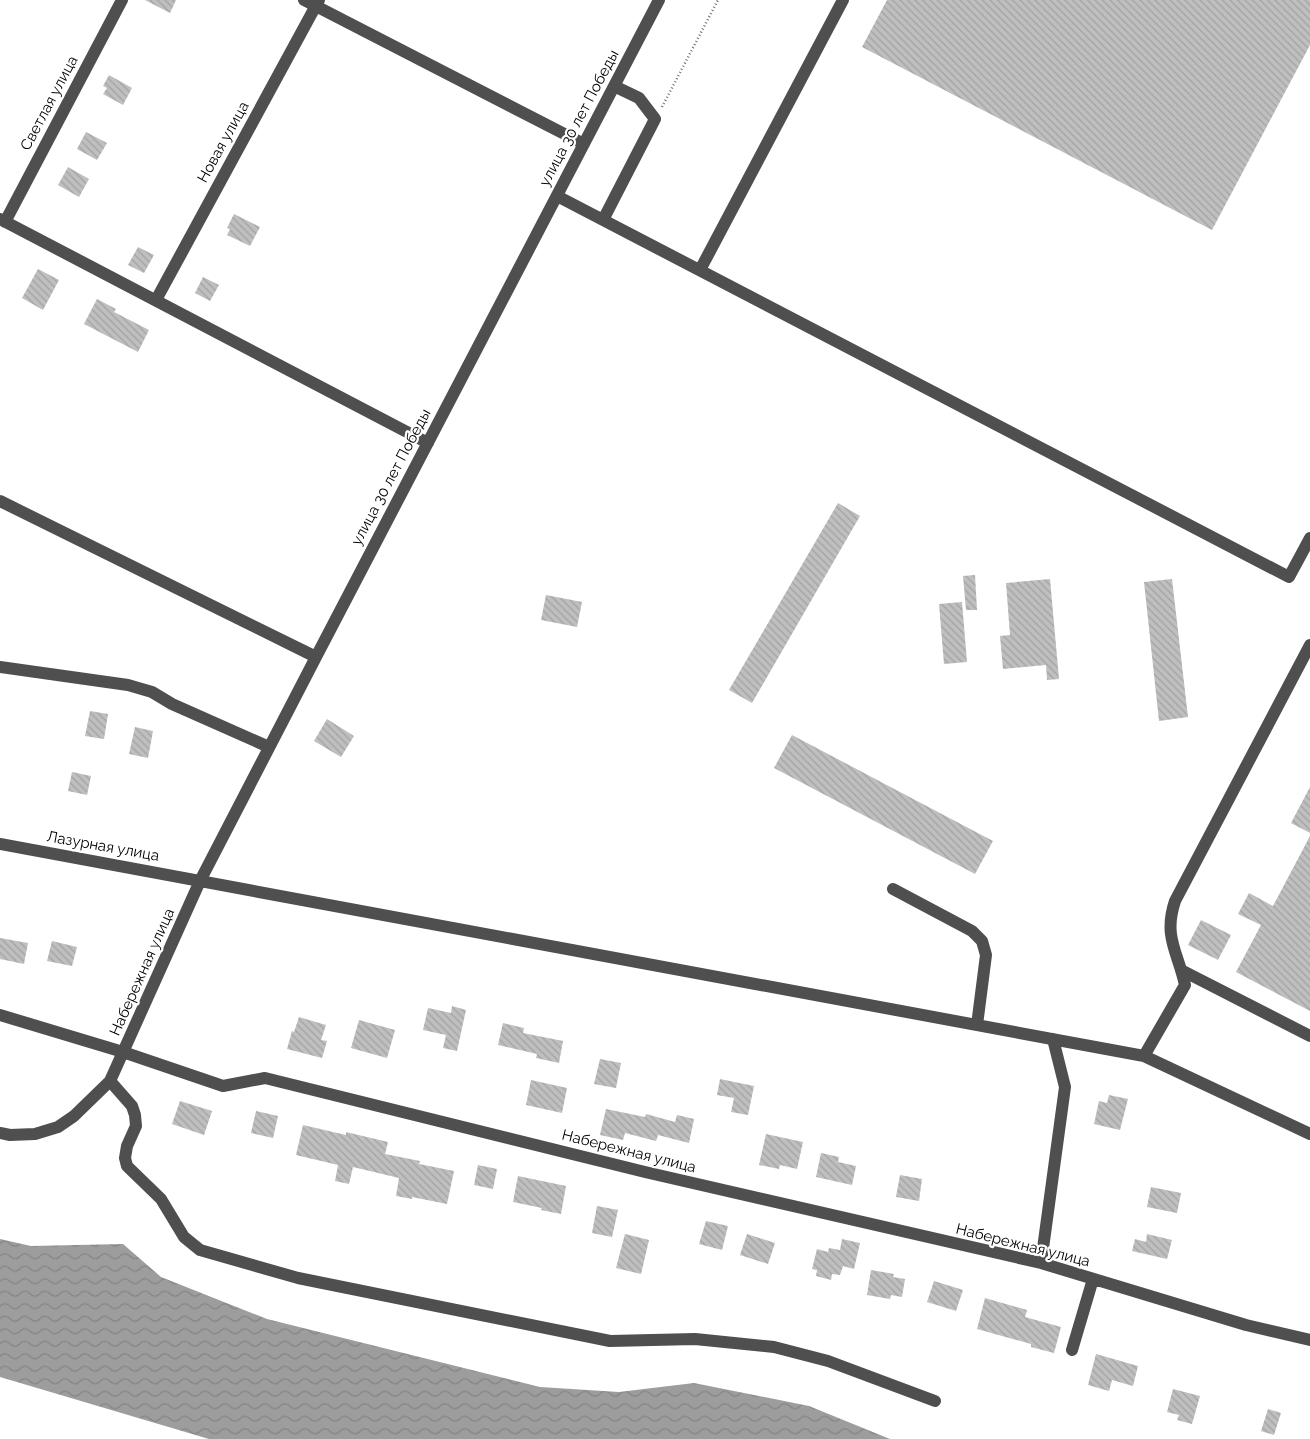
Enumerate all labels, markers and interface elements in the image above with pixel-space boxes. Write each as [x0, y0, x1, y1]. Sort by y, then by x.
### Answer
street label: улица 30 лет Победы [535, 47, 623, 189]
street label: Светлая улица [16, 53, 82, 153]
street label: Новая улица [193, 98, 253, 186]
street label: улица 30 лет Победы [347, 406, 435, 548]
street label: Лазурная улица [45, 827, 161, 865]
street label: Набережная улица [106, 906, 178, 1038]
street label: Набережная улица [560, 1126, 698, 1176]
street label: Набережная улица [954, 1220, 1092, 1270]

